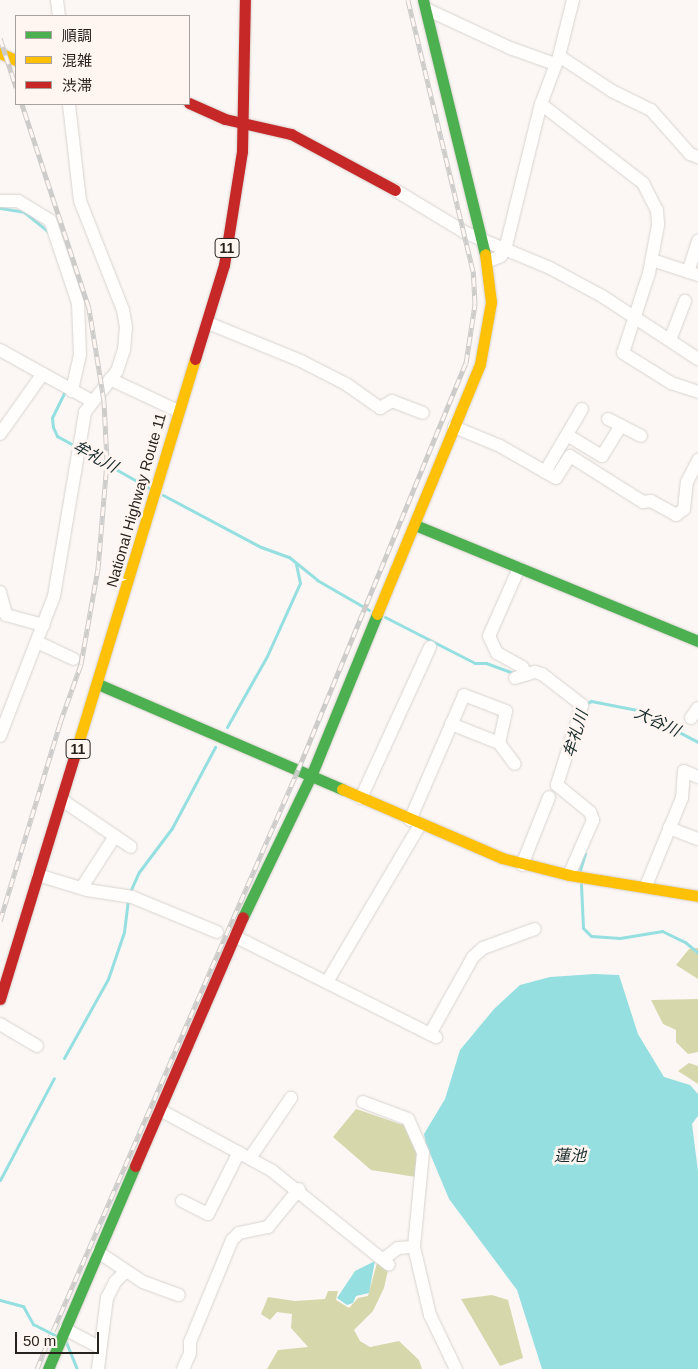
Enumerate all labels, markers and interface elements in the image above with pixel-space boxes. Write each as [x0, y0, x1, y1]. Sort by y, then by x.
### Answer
legend [15, 15, 190, 105]
text: 順調 [62, 27, 92, 44]
text: 混雑 [62, 52, 92, 69]
text: 渋滞 [62, 77, 92, 94]
road number: 11 [214, 237, 240, 260]
street label: National Highway Route 11 [102, 411, 170, 589]
water label: 牟礼川 [69, 437, 121, 477]
water label: 大谷川 [631, 703, 683, 741]
water label: 牟礼川 [560, 708, 592, 760]
road number: 11 [66, 738, 90, 761]
water label: 蓮池 [554, 1146, 586, 1166]
scale bar [18, 1322, 101, 1354]
text: 50 m [23, 1332, 56, 1349]

